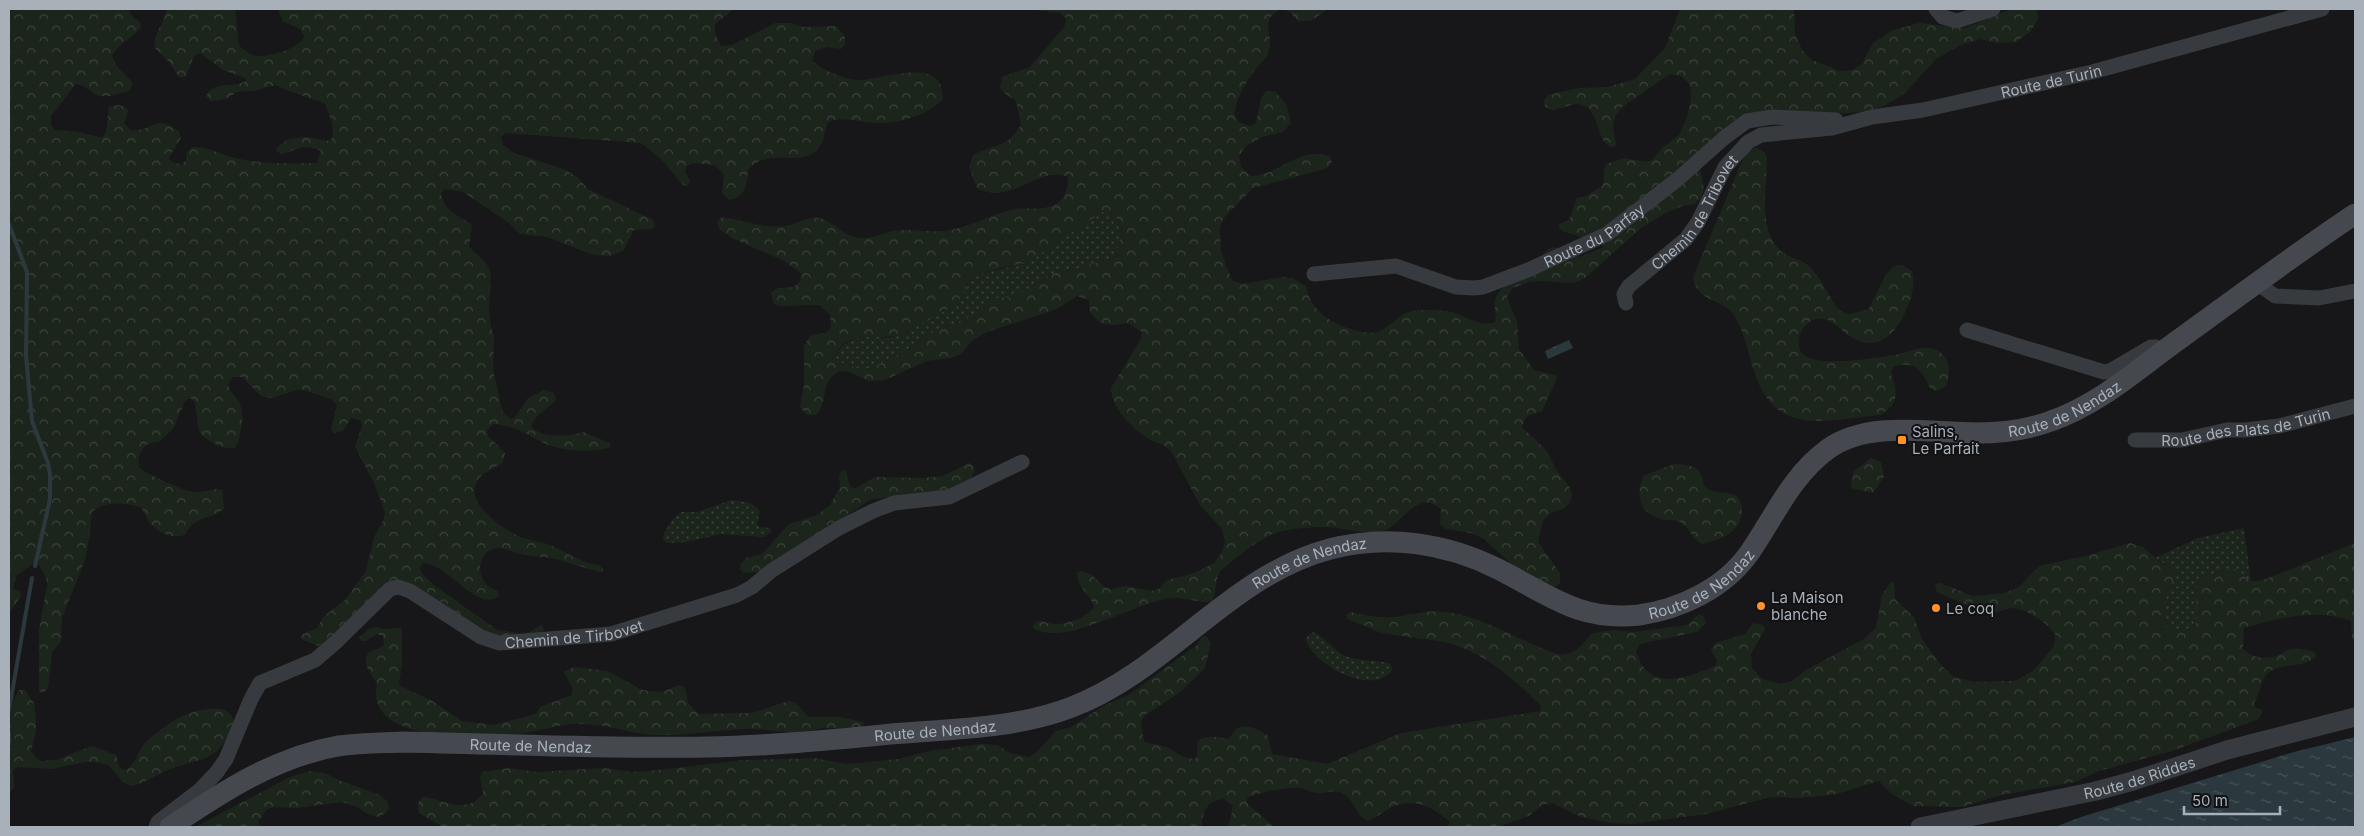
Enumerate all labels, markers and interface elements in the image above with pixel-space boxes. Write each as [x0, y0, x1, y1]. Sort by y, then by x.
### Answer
street label: Route de Turin [1999, 60, 2104, 102]
street label: Chemin de Tribovet [1647, 150, 1741, 274]
street label: Route du Parfay [1541, 199, 1649, 271]
street label: Route de Nendaz [2007, 376, 2125, 441]
street label: Route des Plats de Turin [2161, 403, 2332, 450]
place label: Salins, Le Parfait [1912, 422, 1980, 458]
marker: Salins, Le Parfait [1896, 434, 1908, 446]
street label: Route de Nendaz [1248, 533, 1368, 592]
street label: Route de Nendaz [1647, 546, 1758, 623]
place label: La Maison blanche [1771, 588, 1844, 624]
place label: Le coq [1946, 599, 1994, 618]
marker: La Maison blanche [1755, 600, 1767, 612]
marker: Le coq [1930, 602, 1942, 614]
street label: Chemin de Tirbovet [504, 615, 645, 652]
street label: Route de Nendaz [873, 716, 997, 745]
street label: Route de Nendaz [470, 734, 592, 756]
street label: Route de Riddes [2082, 752, 2198, 803]
scale bar [2184, 784, 2280, 816]
text: 50 m [2192, 791, 2228, 810]

